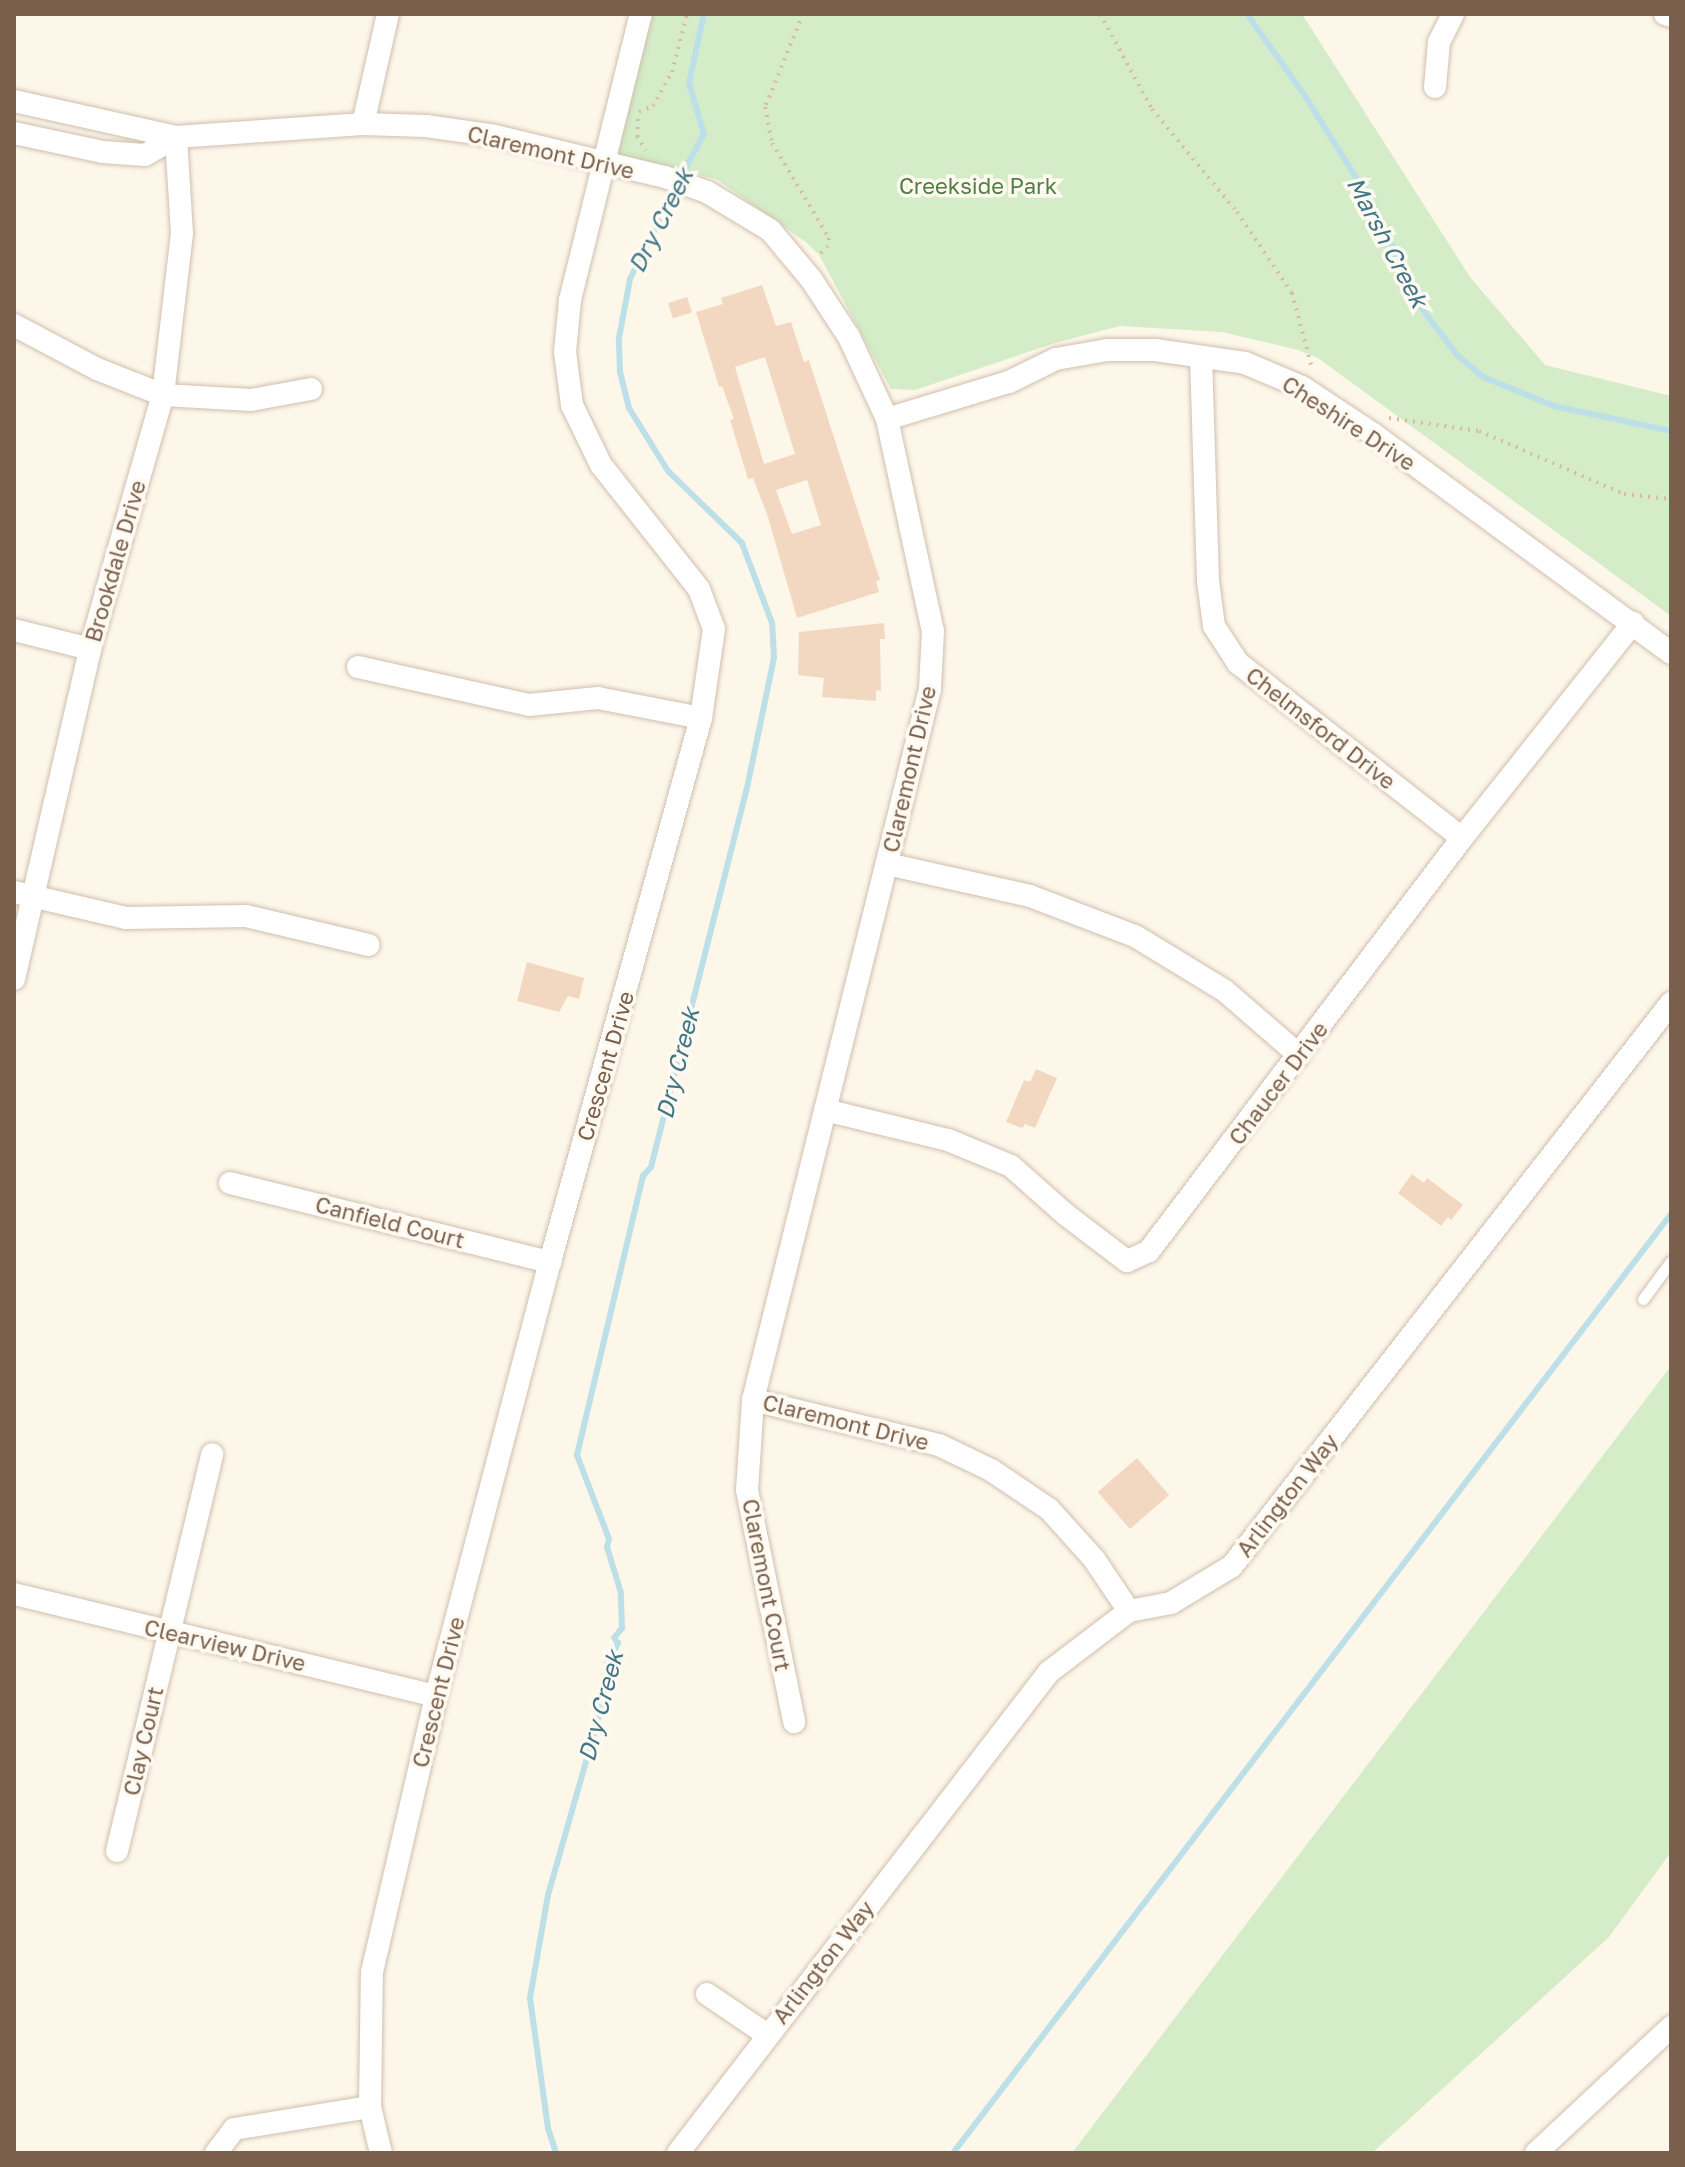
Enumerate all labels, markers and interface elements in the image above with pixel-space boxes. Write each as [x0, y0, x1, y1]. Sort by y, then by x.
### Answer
street label: Claremont Drive [465, 120, 637, 184]
water label: Dry Creek [621, 163, 699, 277]
water label: Marsh Creek [1342, 172, 1434, 312]
park label: Creekside Park [899, 173, 1057, 199]
street label: Cheshire Drive [1277, 370, 1421, 476]
street label: Brookdale Drive [79, 477, 151, 645]
street label: Chelmsford Drive [1241, 661, 1401, 795]
street label: Claremont Drive [877, 683, 941, 855]
street label: Crescent Drive [571, 988, 639, 1144]
water label: Dry Creek [649, 1005, 705, 1121]
street label: Chaucer Drive [1223, 1016, 1333, 1150]
street label: Canfield Court [313, 1191, 467, 1253]
street label: Claremont Drive [760, 1389, 932, 1455]
street label: Arlington Way [1231, 1428, 1343, 1562]
street label: Claremont Court [737, 1497, 797, 1673]
street label: Clearview Drive [142, 1614, 308, 1676]
street label: Crescent Drive [406, 1614, 470, 1770]
water label: Dry Creek [571, 1648, 629, 1764]
street label: Clay Court [118, 1684, 168, 1798]
street label: Arlington Way [767, 1895, 879, 2029]

